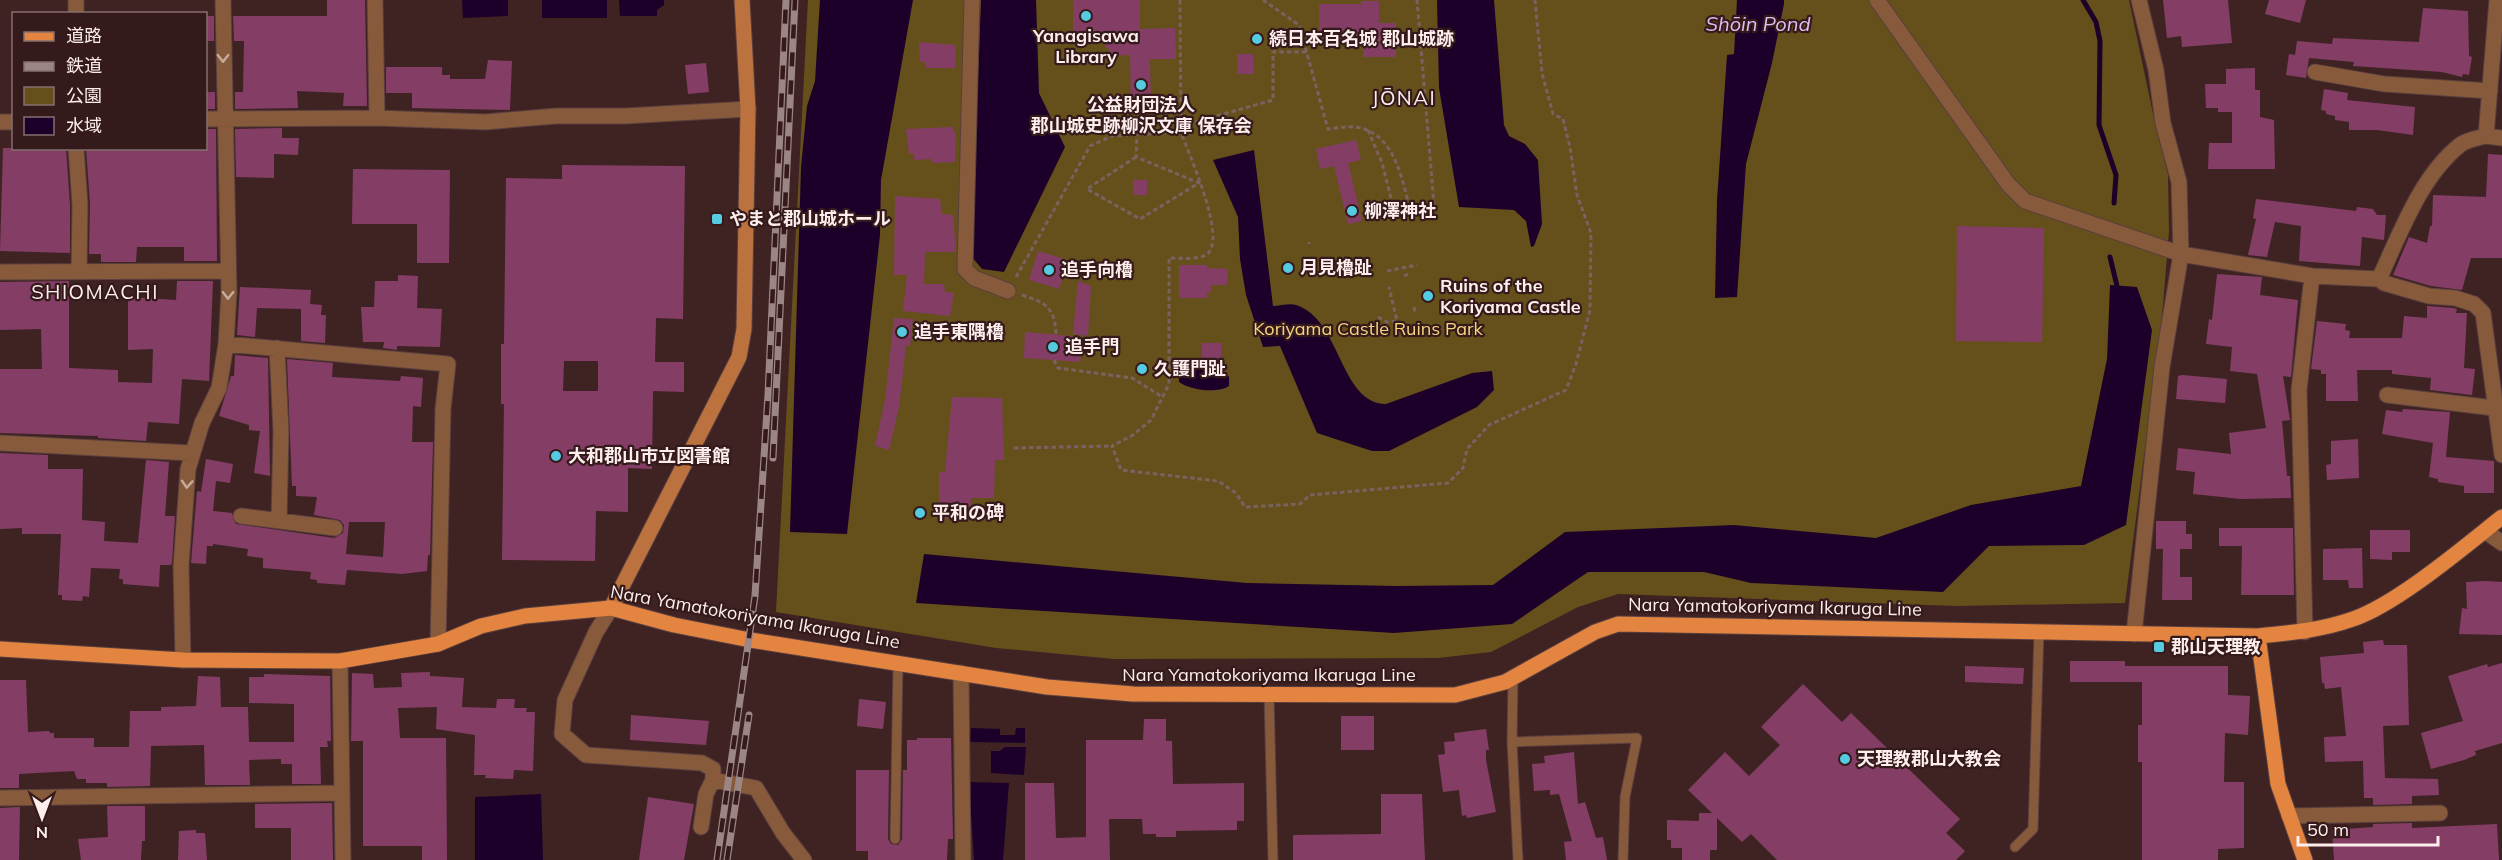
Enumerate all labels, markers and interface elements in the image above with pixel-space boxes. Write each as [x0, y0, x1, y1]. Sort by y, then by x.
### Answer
marker: Yanagisawa Library [1079, 9, 1093, 23]
water label: Shōin Pond [1705, 11, 1811, 36]
legend [12, 12, 207, 150]
text: 道路 [66, 24, 102, 47]
place label: Yanagisawa Library [1032, 24, 1139, 68]
place label: 続日本百名城 郡山城跡 [1269, 27, 1454, 50]
marker: 続日本百名城 郡山城跡 [1250, 32, 1264, 46]
text: 鉄道 [66, 54, 102, 77]
one-way arrow [217, 54, 229, 63]
marker: 公益財団法人 郡山城史跡柳沢文庫 保存会 [1134, 78, 1148, 92]
text: 公園 [66, 84, 102, 107]
district label: JŌNAI [1372, 85, 1436, 110]
place label: 公益財団法人 郡山城史跡柳沢文庫 保存会 [1031, 93, 1251, 137]
text: 水域 [66, 114, 102, 137]
place label: 柳澤神社 [1364, 199, 1436, 222]
marker: 柳澤神社 [1345, 204, 1359, 218]
place label: やまと郡山城ホール [729, 207, 891, 230]
marker: やまと郡山城ホール [710, 212, 724, 226]
place label: 月見櫓趾 [1300, 256, 1372, 279]
place label: 追手向櫓 [1061, 258, 1133, 281]
marker: 月見櫓趾 [1281, 261, 1295, 275]
marker: 追手向櫓 [1042, 263, 1056, 277]
place label: Ruins of the Koriyama Castle [1440, 274, 1581, 318]
district label: SHIOMACHI [31, 279, 159, 304]
marker: Ruins of the Koriyama Castle [1421, 289, 1435, 303]
one-way arrow [222, 291, 234, 300]
park label: Koriyama Castle Ruins Park [1253, 317, 1484, 340]
place label: 追手東隅櫓 [914, 320, 1004, 343]
marker: 追手東隅櫓 [895, 325, 909, 339]
place label: 追手門 [1065, 335, 1119, 358]
marker: 追手門 [1046, 340, 1060, 354]
place label: 久護門趾 [1154, 357, 1226, 380]
marker: 久護門趾 [1135, 362, 1149, 376]
place label: 大和郡山市立図書館 [568, 444, 730, 467]
marker: 大和郡山市立図書館 [549, 449, 563, 463]
one-way arrow [181, 479, 194, 488]
place label: 平和の碑 [932, 501, 1004, 524]
marker: 平和の碑 [913, 506, 927, 520]
street label: Nara Yamatokoriyama Ikaruga Line [609, 580, 902, 653]
street label: Nara Yamatokoriyama Ikaruga Line [1628, 592, 1922, 621]
place label: 郡山天理教 [2171, 635, 2261, 658]
marker: 郡山天理教 [2152, 640, 2166, 654]
street label: Nara Yamatokoriyama Ikaruga Line [1122, 663, 1416, 686]
place label: 天理教郡山大教会 [1857, 747, 2001, 770]
marker: 天理教郡山大教会 [1838, 752, 1852, 766]
north arrow [12, 788, 72, 848]
scale bar [2298, 809, 2438, 847]
text: 50 m [2307, 818, 2349, 841]
text: N [36, 823, 48, 843]

